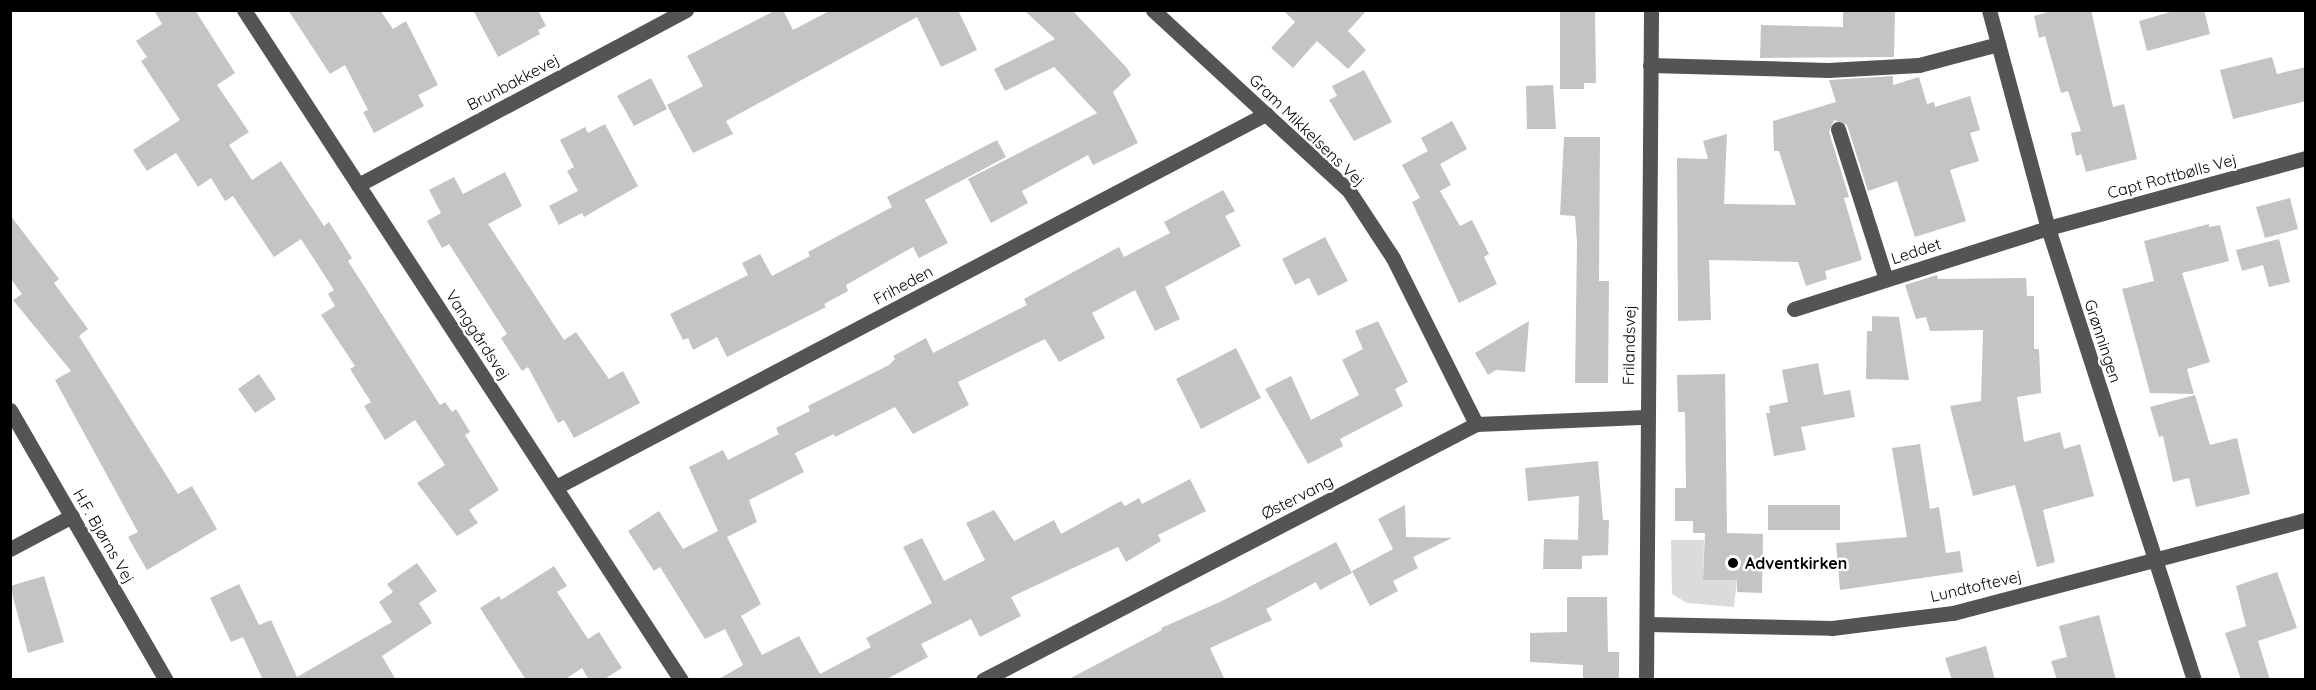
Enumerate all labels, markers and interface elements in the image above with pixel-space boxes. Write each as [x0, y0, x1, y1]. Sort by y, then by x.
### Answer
street label: Brunbakkevej [464, 50, 562, 114]
street label: Gram Mikkelsens Vej [1245, 70, 1369, 190]
street label: Capt Rottbølls Vej [2105, 150, 2239, 202]
street label: Leddet [1889, 234, 1943, 268]
street label: Friheden [870, 261, 936, 309]
street label: Vanggårdsvej [442, 286, 514, 384]
street label: Grønningen [2081, 297, 2125, 385]
street label: Frilandsvej [1619, 305, 1639, 385]
street label: Østervang [1258, 471, 1336, 523]
street label: H.F. Bjørns Vej [69, 485, 139, 587]
place label: Adventkirken [1745, 553, 1847, 573]
marker: Adventkirken [1726, 556, 1740, 570]
street label: Lundtoftevej [1928, 566, 2024, 606]

